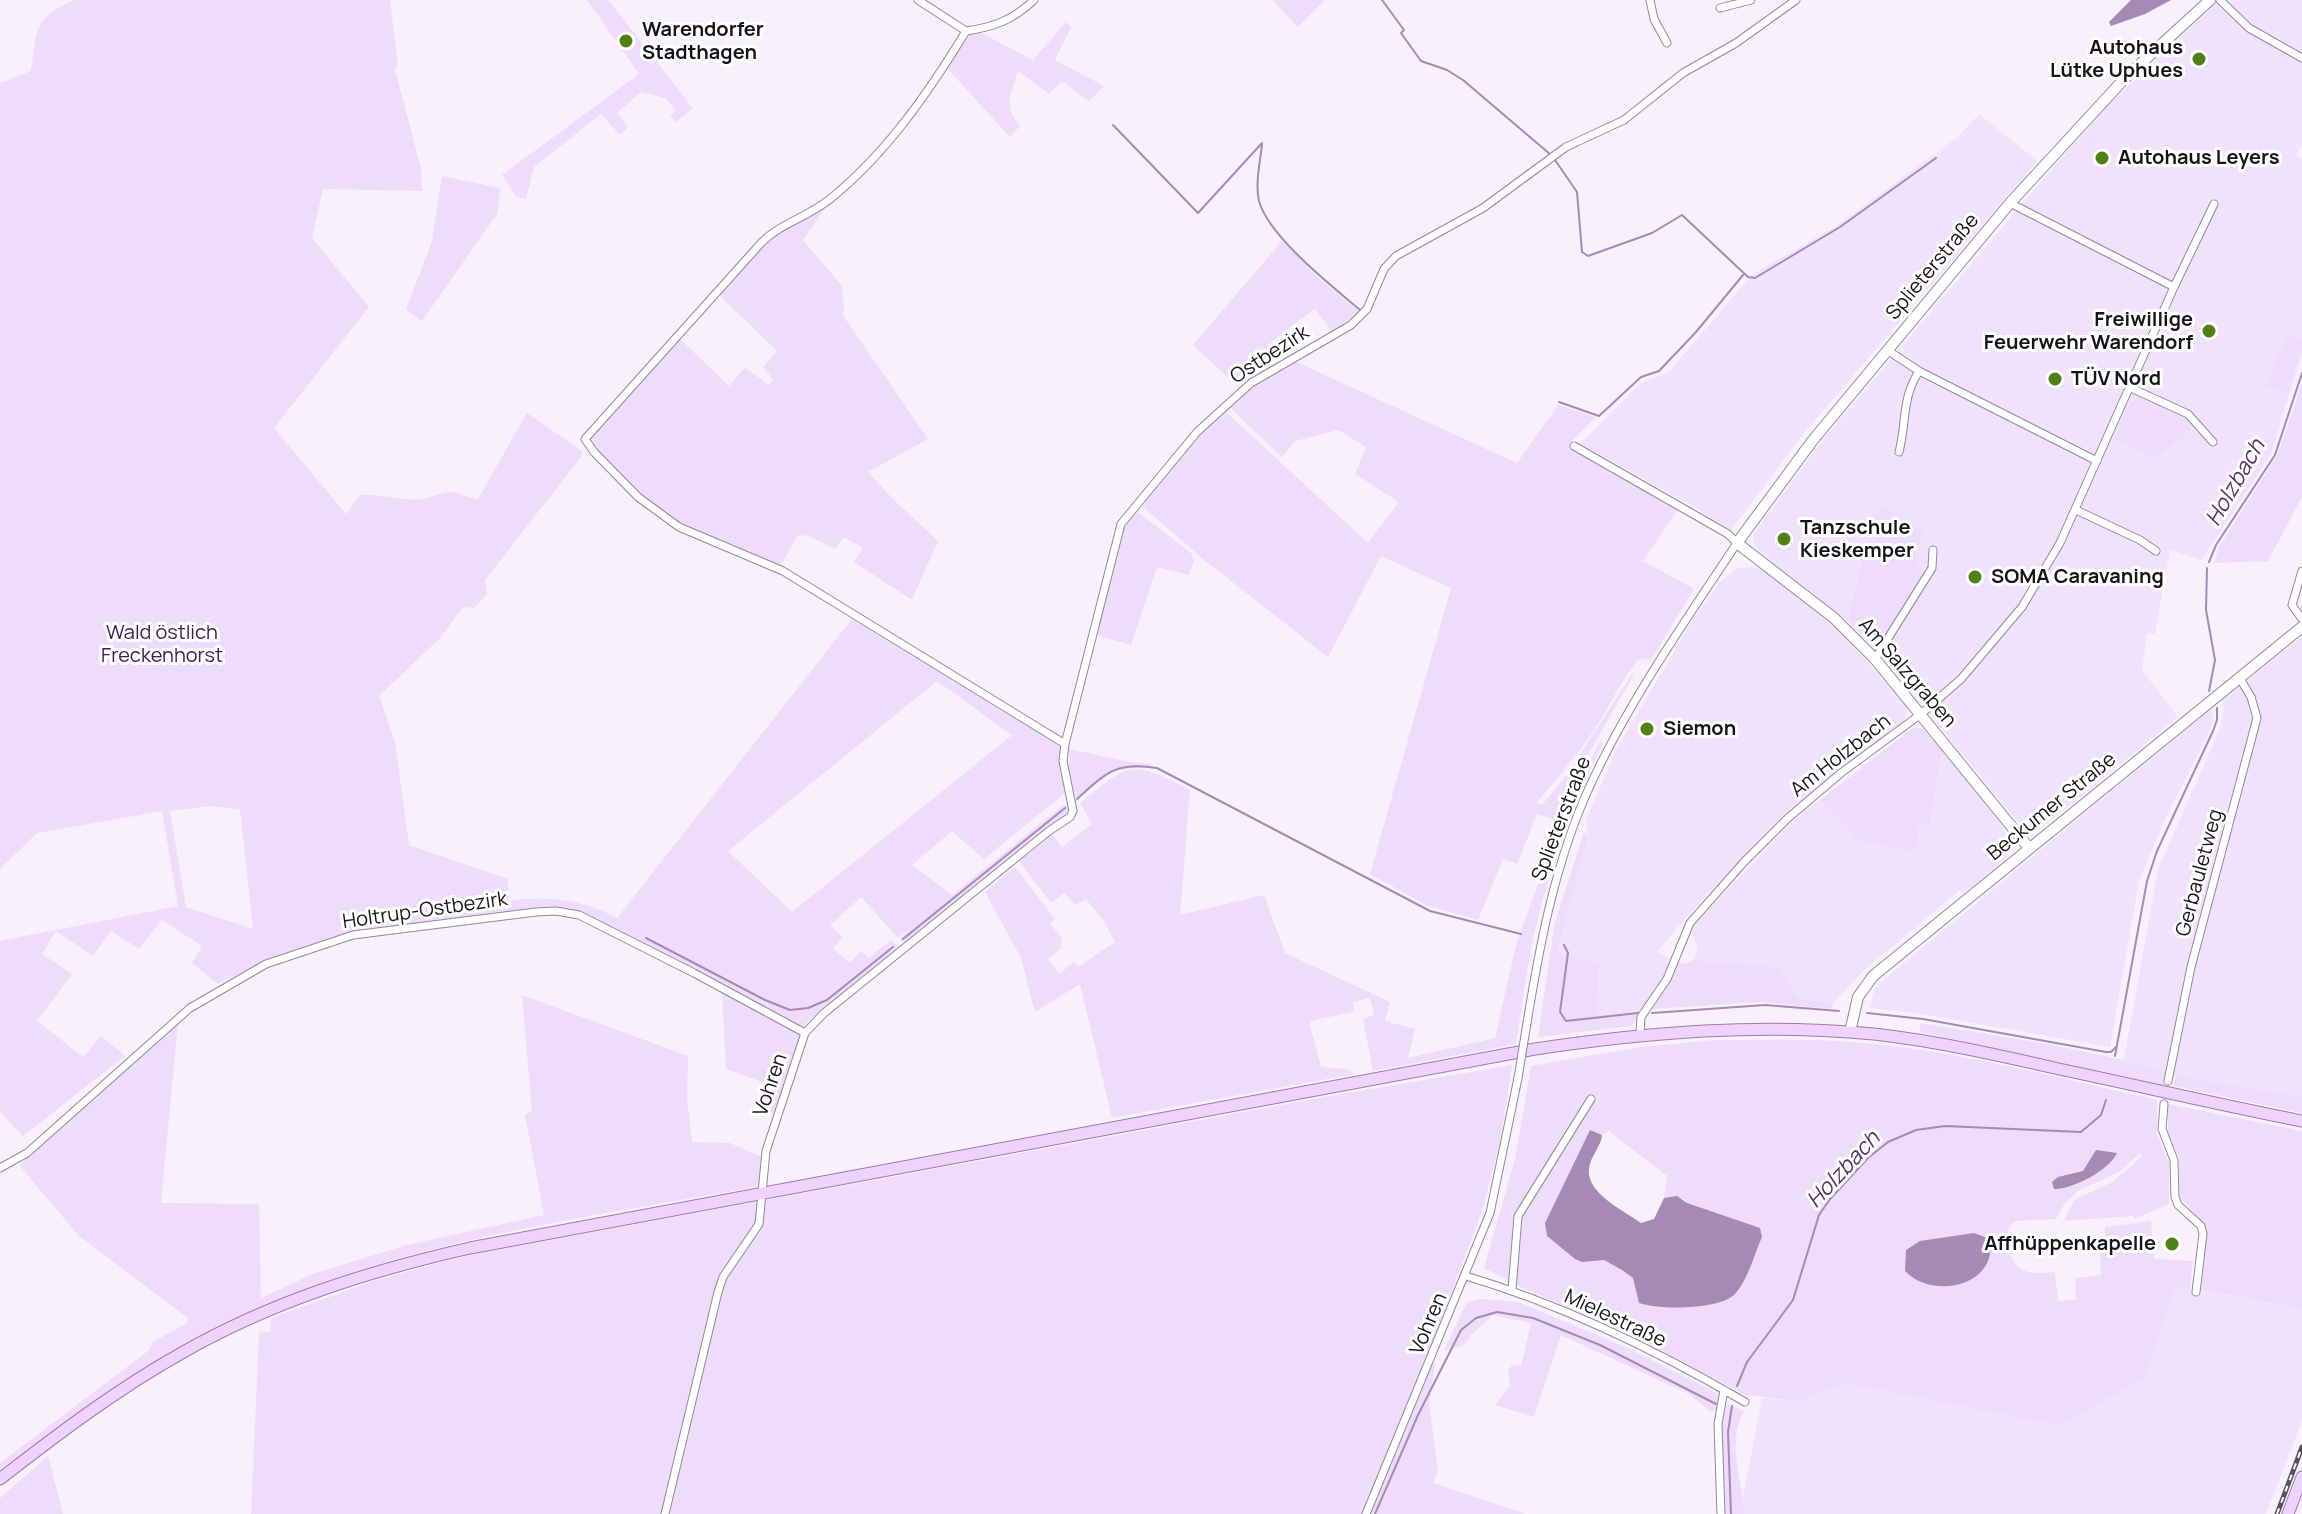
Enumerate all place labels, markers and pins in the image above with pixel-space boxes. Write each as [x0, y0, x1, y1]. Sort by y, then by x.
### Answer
place label: Warendorfer Stadthagen [642, 18, 764, 65]
marker: Warendorfer Stadthagen [617, 32, 635, 50]
place label: Autohaus Lütke Uphues [2050, 36, 2183, 83]
marker: Autohaus Lütke Uphues [2190, 50, 2208, 68]
place label: Autohaus Leyers [2118, 146, 2280, 170]
marker: Autohaus Leyers [2093, 149, 2111, 167]
place label: Freiwillige Feuerwehr Warendorf [1984, 308, 2193, 355]
marker: Freiwillige Feuerwehr Warendorf [2200, 322, 2218, 340]
place label: TÜV Nord [2071, 367, 2161, 391]
marker: TÜV Nord [2046, 370, 2064, 388]
place label: Tanzschule Kieskemper [1800, 516, 1914, 563]
marker: Tanzschule Kieskemper [1775, 530, 1793, 548]
place label: SOMA Caravaning [1991, 565, 2164, 589]
marker: SOMA Caravaning [1966, 568, 1984, 586]
place label: Siemon [1663, 717, 1736, 741]
marker: Siemon [1638, 720, 1656, 738]
place label: Affhüppenkapelle [1984, 1232, 2156, 1256]
marker: Affhüppenkapelle [2163, 1235, 2181, 1253]

